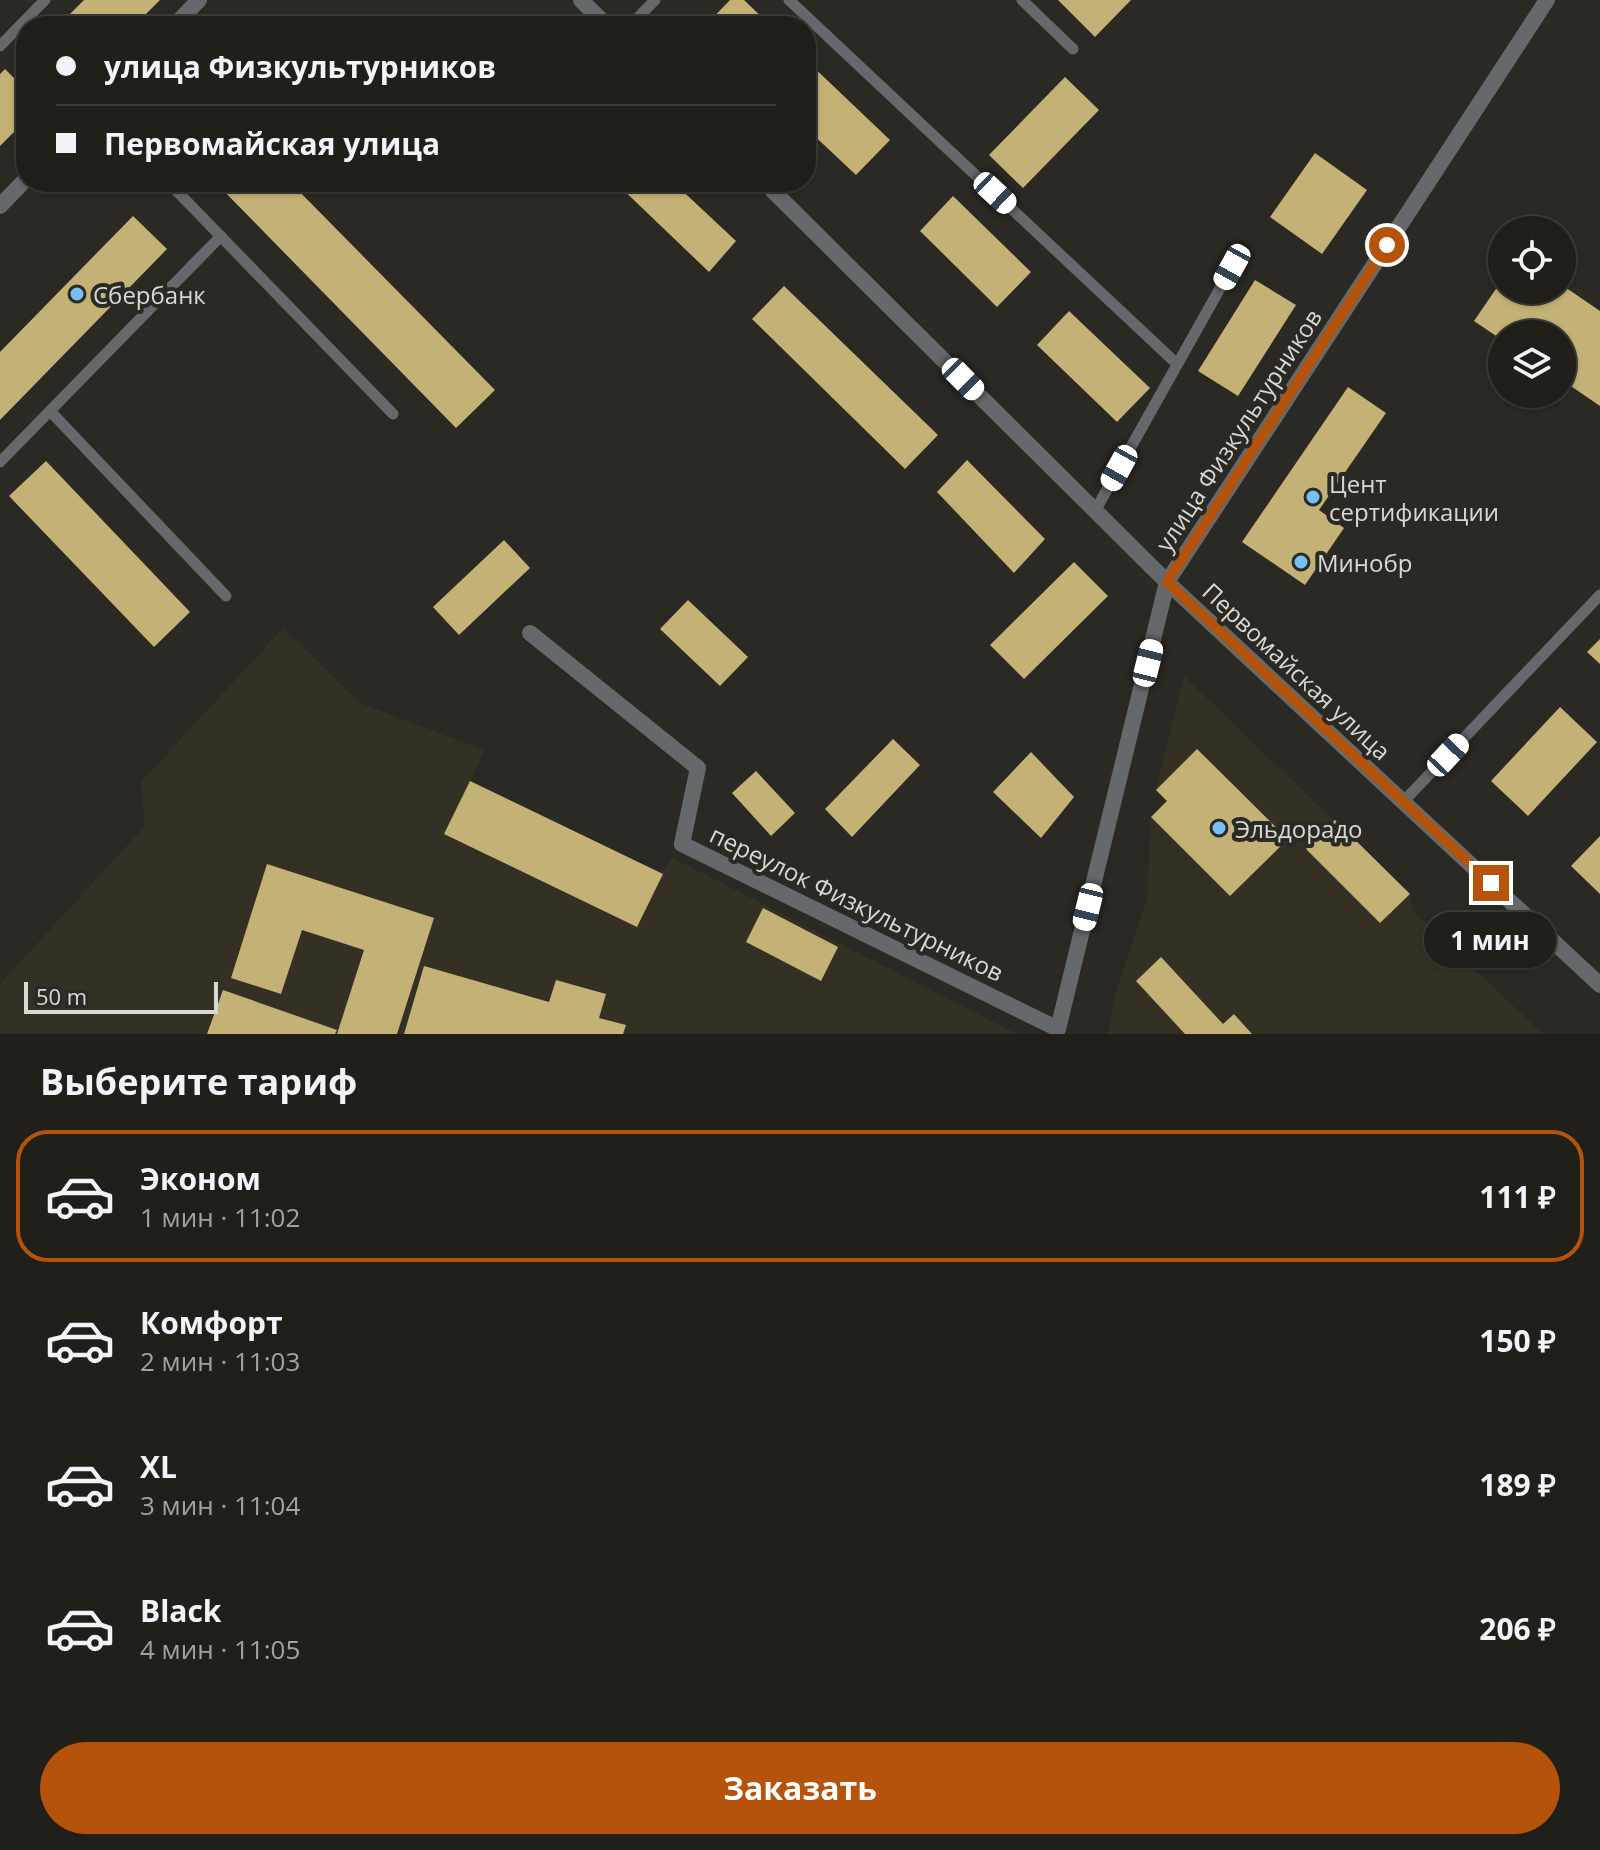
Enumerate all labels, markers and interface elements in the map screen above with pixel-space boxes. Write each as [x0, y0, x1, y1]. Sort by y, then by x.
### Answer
text: улица Физкультурников [104, 46, 496, 87]
text: Первомайская улица [104, 123, 440, 164]
car [969, 168, 1021, 218]
map controls [1488, 216, 1576, 408]
button: locate [1488, 216, 1576, 304]
route start [1369, 227, 1405, 263]
car [1210, 240, 1254, 294]
place label: Сбербанк [93, 278, 206, 311]
marker: Сбербанк [68, 285, 86, 303]
street label: улица Физкультурников [1147, 302, 1329, 558]
button: layers [1488, 320, 1576, 408]
car [938, 354, 988, 404]
car [1097, 441, 1141, 495]
place label: Цент сертификации [1329, 467, 1499, 528]
marker: Цент сертификации [1304, 488, 1322, 506]
place label: Минобр [1317, 546, 1412, 579]
marker: Минобр [1292, 553, 1310, 571]
street label: Первомайская улица [1196, 575, 1398, 767]
car [1131, 637, 1165, 689]
car [1423, 729, 1473, 781]
place label: Эльдорадо [1235, 812, 1363, 845]
street label: переулок Физкультурников [705, 817, 1009, 989]
marker: Эльдорадо [1210, 819, 1228, 837]
route end [1473, 865, 1509, 901]
car [1071, 881, 1105, 933]
callout: 1 мин [1425, 911, 1557, 967]
text: 1 мин [1450, 922, 1530, 958]
scale bar [24, 978, 218, 1014]
text: 50 m [36, 981, 87, 1011]
text: Выберите тариф [40, 1057, 357, 1106]
text: Эконом [140, 1158, 261, 1199]
icon: car [44, 1160, 116, 1232]
text: 111 ₽ [1479, 1176, 1556, 1217]
text: 1 мин · 11:02 [140, 1199, 300, 1235]
text: Комфорт [140, 1302, 283, 1343]
icon: car [44, 1304, 116, 1376]
text: 150 ₽ [1479, 1320, 1556, 1361]
text: 2 мин · 11:03 [140, 1343, 300, 1379]
text: XL [140, 1446, 177, 1487]
icon: car [44, 1448, 116, 1520]
text: 189 ₽ [1479, 1464, 1556, 1505]
text: 3 мин · 11:04 [140, 1487, 300, 1523]
text: Black [140, 1590, 221, 1631]
icon: car [44, 1592, 116, 1664]
text: 206 ₽ [1479, 1608, 1556, 1649]
text: 4 мин · 11:05 [140, 1631, 300, 1667]
button: Заказать [40, 1742, 1560, 1834]

